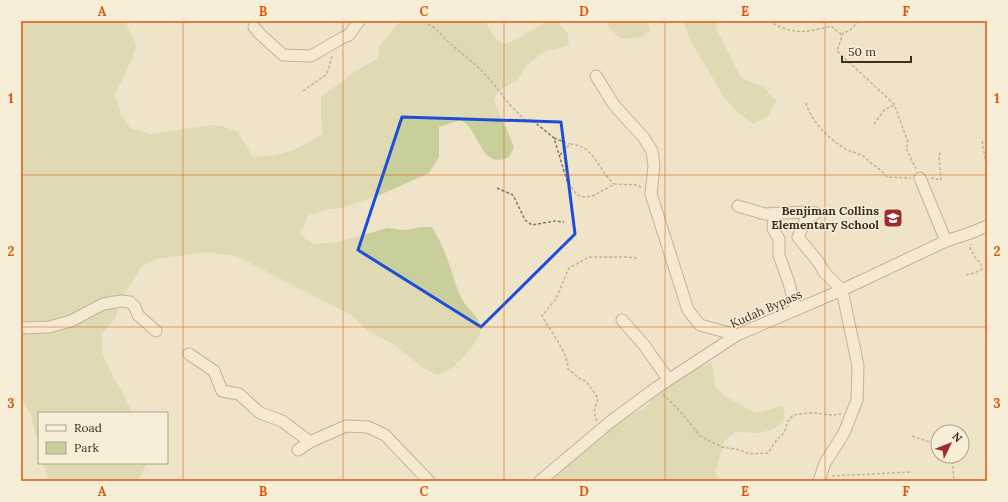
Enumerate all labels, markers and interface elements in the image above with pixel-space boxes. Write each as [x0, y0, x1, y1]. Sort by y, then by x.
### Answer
text: A [98, 3, 107, 20]
text: B [259, 3, 268, 20]
text: C [420, 3, 429, 20]
text: D [579, 3, 589, 20]
text: E [741, 3, 749, 20]
text: F [902, 3, 910, 20]
scale bar [842, 38, 911, 64]
text: 50 m [848, 44, 876, 59]
text: 1 [8, 90, 14, 107]
text: 1 [994, 90, 1000, 107]
place label: Benjiman Collins Elementary School [771, 203, 879, 232]
school or university icon: Benjiman Collins Elementary School [882, 207, 904, 229]
text: 2 [8, 243, 15, 260]
text: 2 [994, 243, 1001, 260]
street label: Kudah Bypass [728, 286, 804, 331]
text: 3 [7, 395, 15, 412]
text: 3 [993, 395, 1001, 412]
legend [38, 412, 168, 464]
text: Road [74, 420, 102, 435]
north arrow [930, 424, 970, 464]
text: N [949, 429, 966, 445]
text: Park [74, 440, 100, 455]
text: A [98, 483, 107, 500]
text: B [259, 483, 268, 500]
text: C [420, 483, 429, 500]
text: D [579, 483, 589, 500]
text: E [741, 483, 749, 500]
text: F [902, 483, 910, 500]

